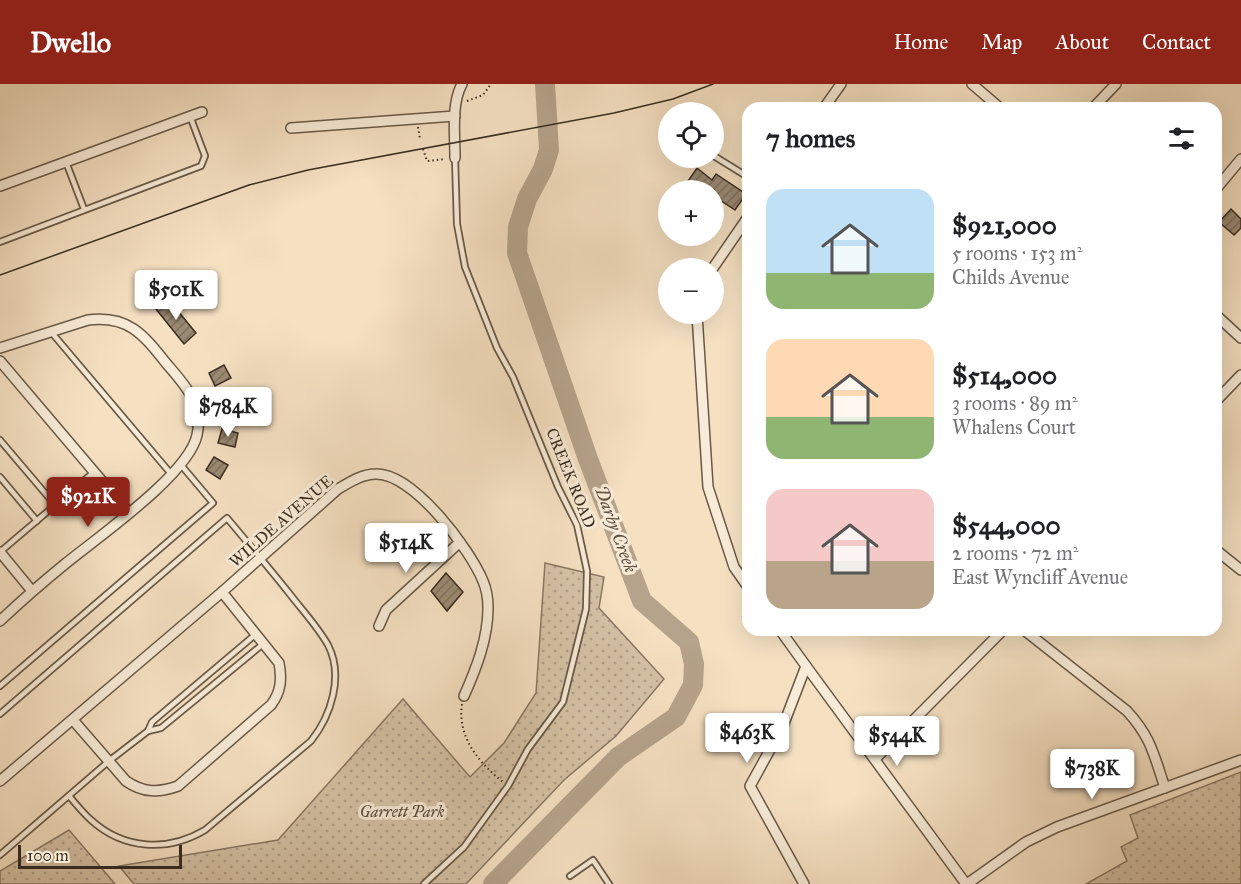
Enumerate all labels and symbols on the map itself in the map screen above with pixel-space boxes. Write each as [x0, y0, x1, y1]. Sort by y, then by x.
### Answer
pin: $501K [134, 270, 218, 321]
pin: $784K [186, 387, 270, 438]
street label: CREEK ROAD [542, 425, 600, 531]
street label: WILDE AVENUE [225, 471, 337, 571]
pin: $921K [46, 477, 130, 528]
water label: Darby Creek [590, 483, 642, 575]
pin: $514K [364, 523, 448, 574]
pin: $463K [705, 713, 789, 764]
pin: $544K [855, 716, 939, 767]
pin: $738K [1050, 749, 1134, 800]
park label: Garrett Park [360, 802, 444, 821]
scale bar [18, 842, 182, 870]

